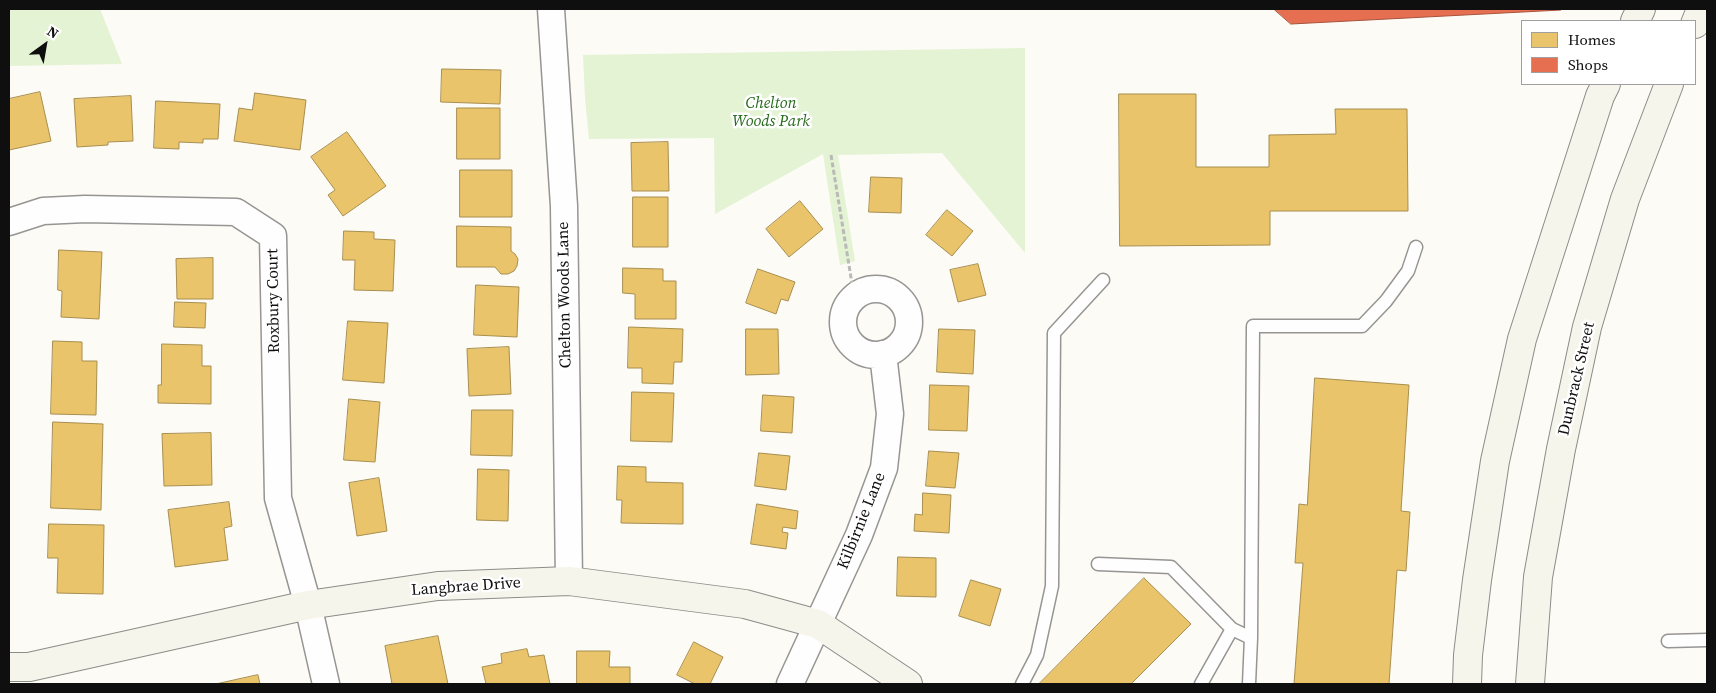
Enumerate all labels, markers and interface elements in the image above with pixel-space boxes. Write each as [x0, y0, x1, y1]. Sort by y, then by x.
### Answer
north arrow [20, 20, 70, 70]
legend [1521, 20, 1696, 85]
text: N [43, 21, 63, 43]
text: Homes [1568, 29, 1615, 50]
text: Shops [1568, 54, 1608, 75]
park label: Chelton Woods Park [732, 94, 810, 132]
street label: Chelton Woods Lane [554, 221, 576, 369]
street label: Roxbury Court [263, 248, 285, 354]
street label: Dunbrack Street [1555, 320, 1599, 438]
street label: Kilbirnie Lane [834, 470, 890, 572]
street label: Langbrae Drive [411, 574, 521, 600]

